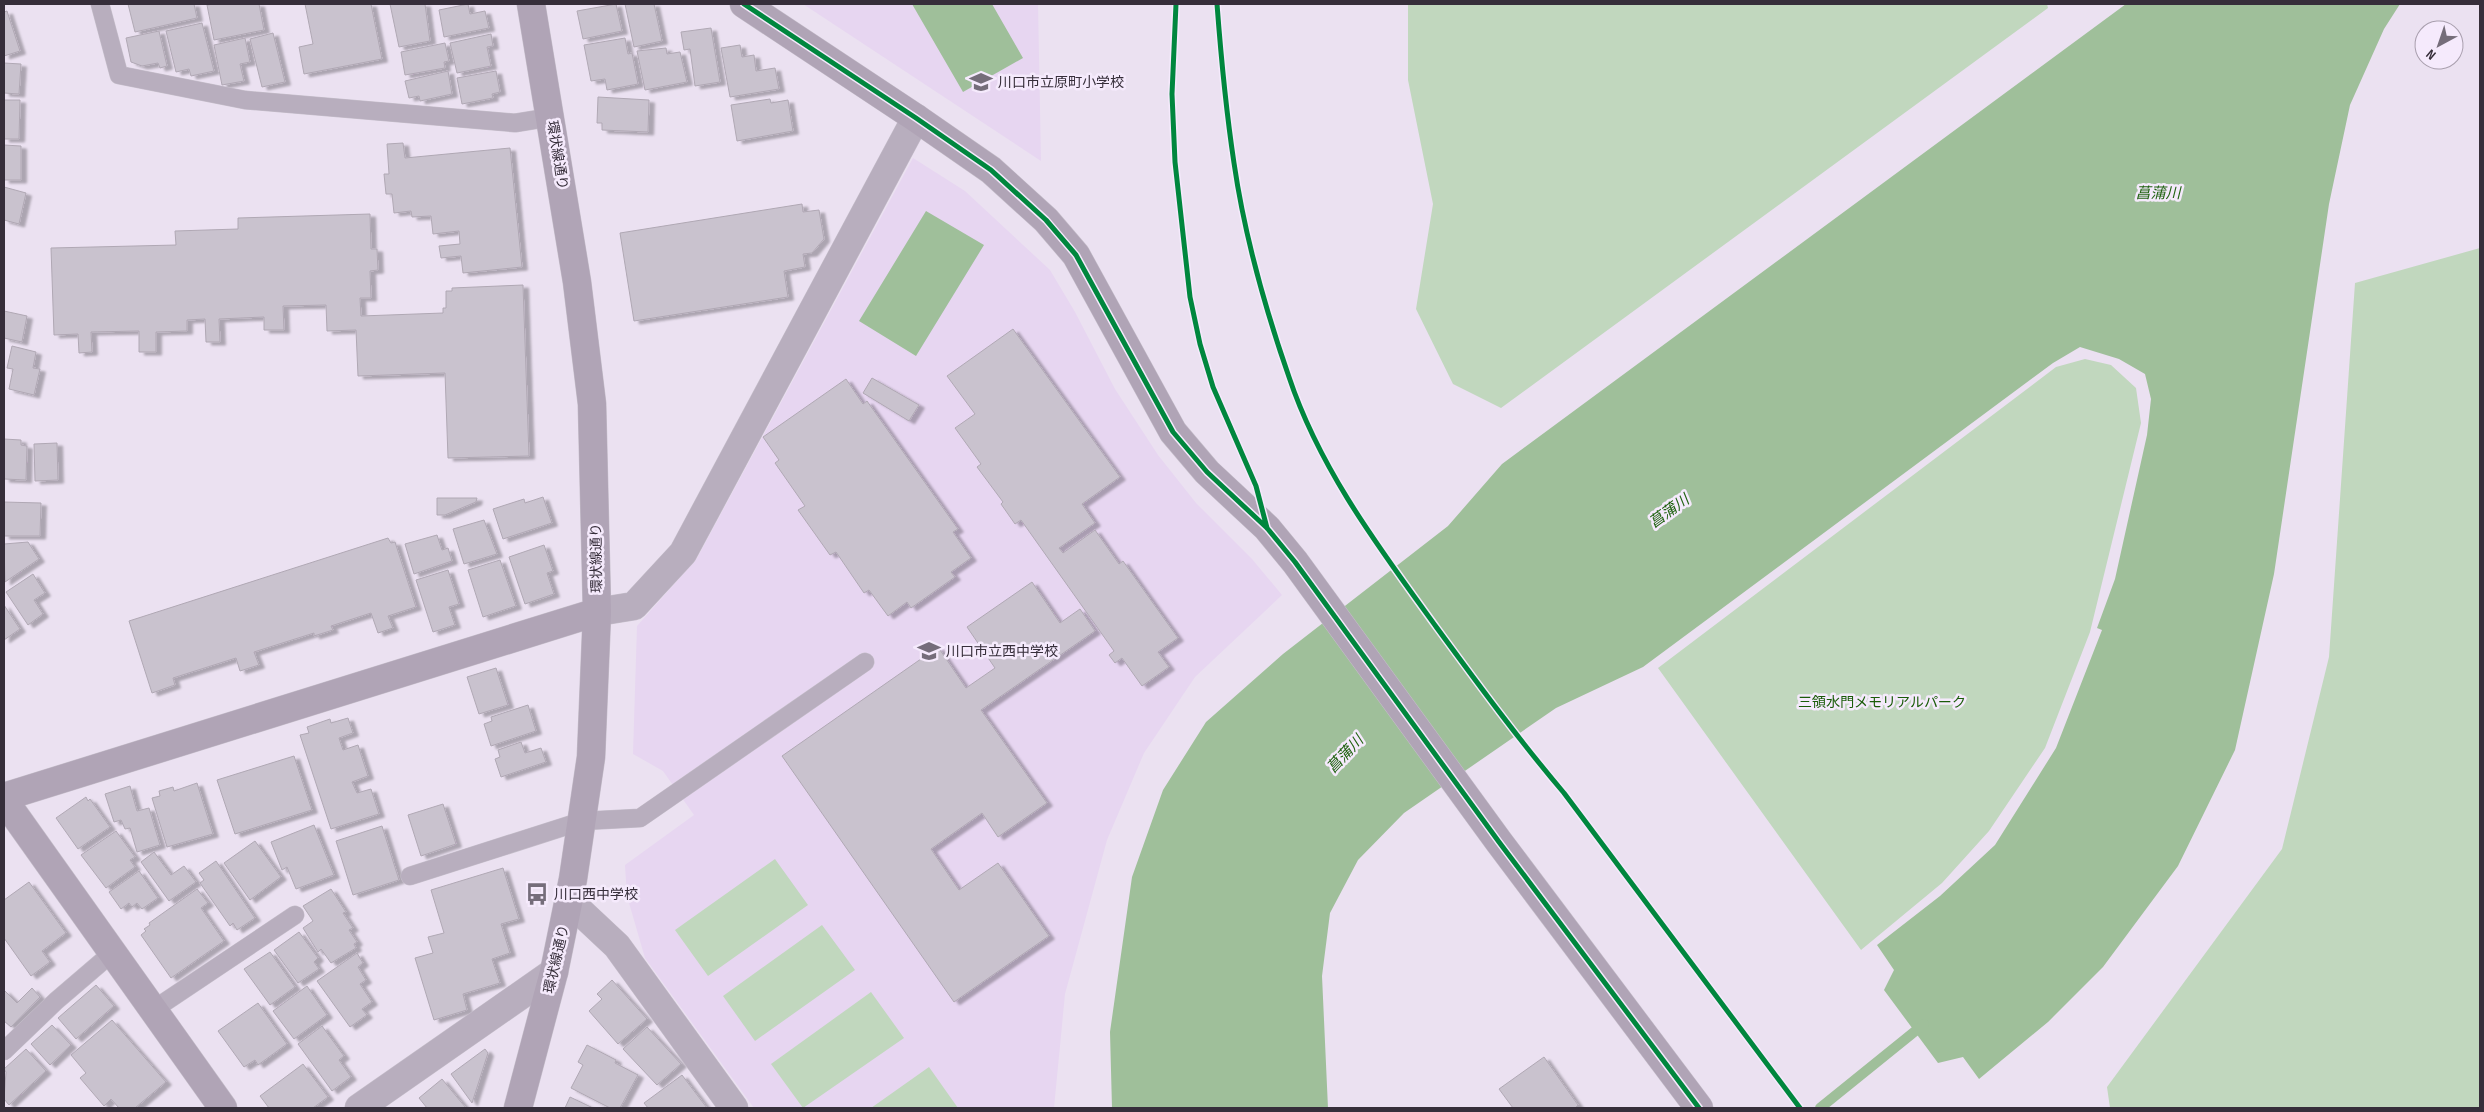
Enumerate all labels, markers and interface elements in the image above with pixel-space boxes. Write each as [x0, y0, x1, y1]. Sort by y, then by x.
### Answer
north arrow [2414, 20, 2464, 70]
text: N [2423, 46, 2439, 63]
school or university icon: 川口市立原町小学校 [968, 69, 994, 95]
place label: 川口市立原町小学校 [998, 74, 1124, 91]
street label: 環状線通り [544, 119, 571, 191]
water label: 菖蒲川 [2135, 184, 2182, 203]
water label: 菖蒲川 [1646, 489, 1695, 532]
street label: 環状線通り [587, 523, 606, 593]
school or university icon: 川口市立西中学校 [916, 638, 942, 664]
place label: 川口市立西中学校 [946, 643, 1058, 660]
park label: 三領水門メモリアルパーク [1798, 694, 1966, 711]
water label: 菖蒲川 [1323, 730, 1369, 777]
bus stop icon: 川口西中学校 [524, 881, 550, 907]
place label: 川口西中学校 [554, 886, 638, 903]
street label: 環状線通り [540, 923, 573, 995]

